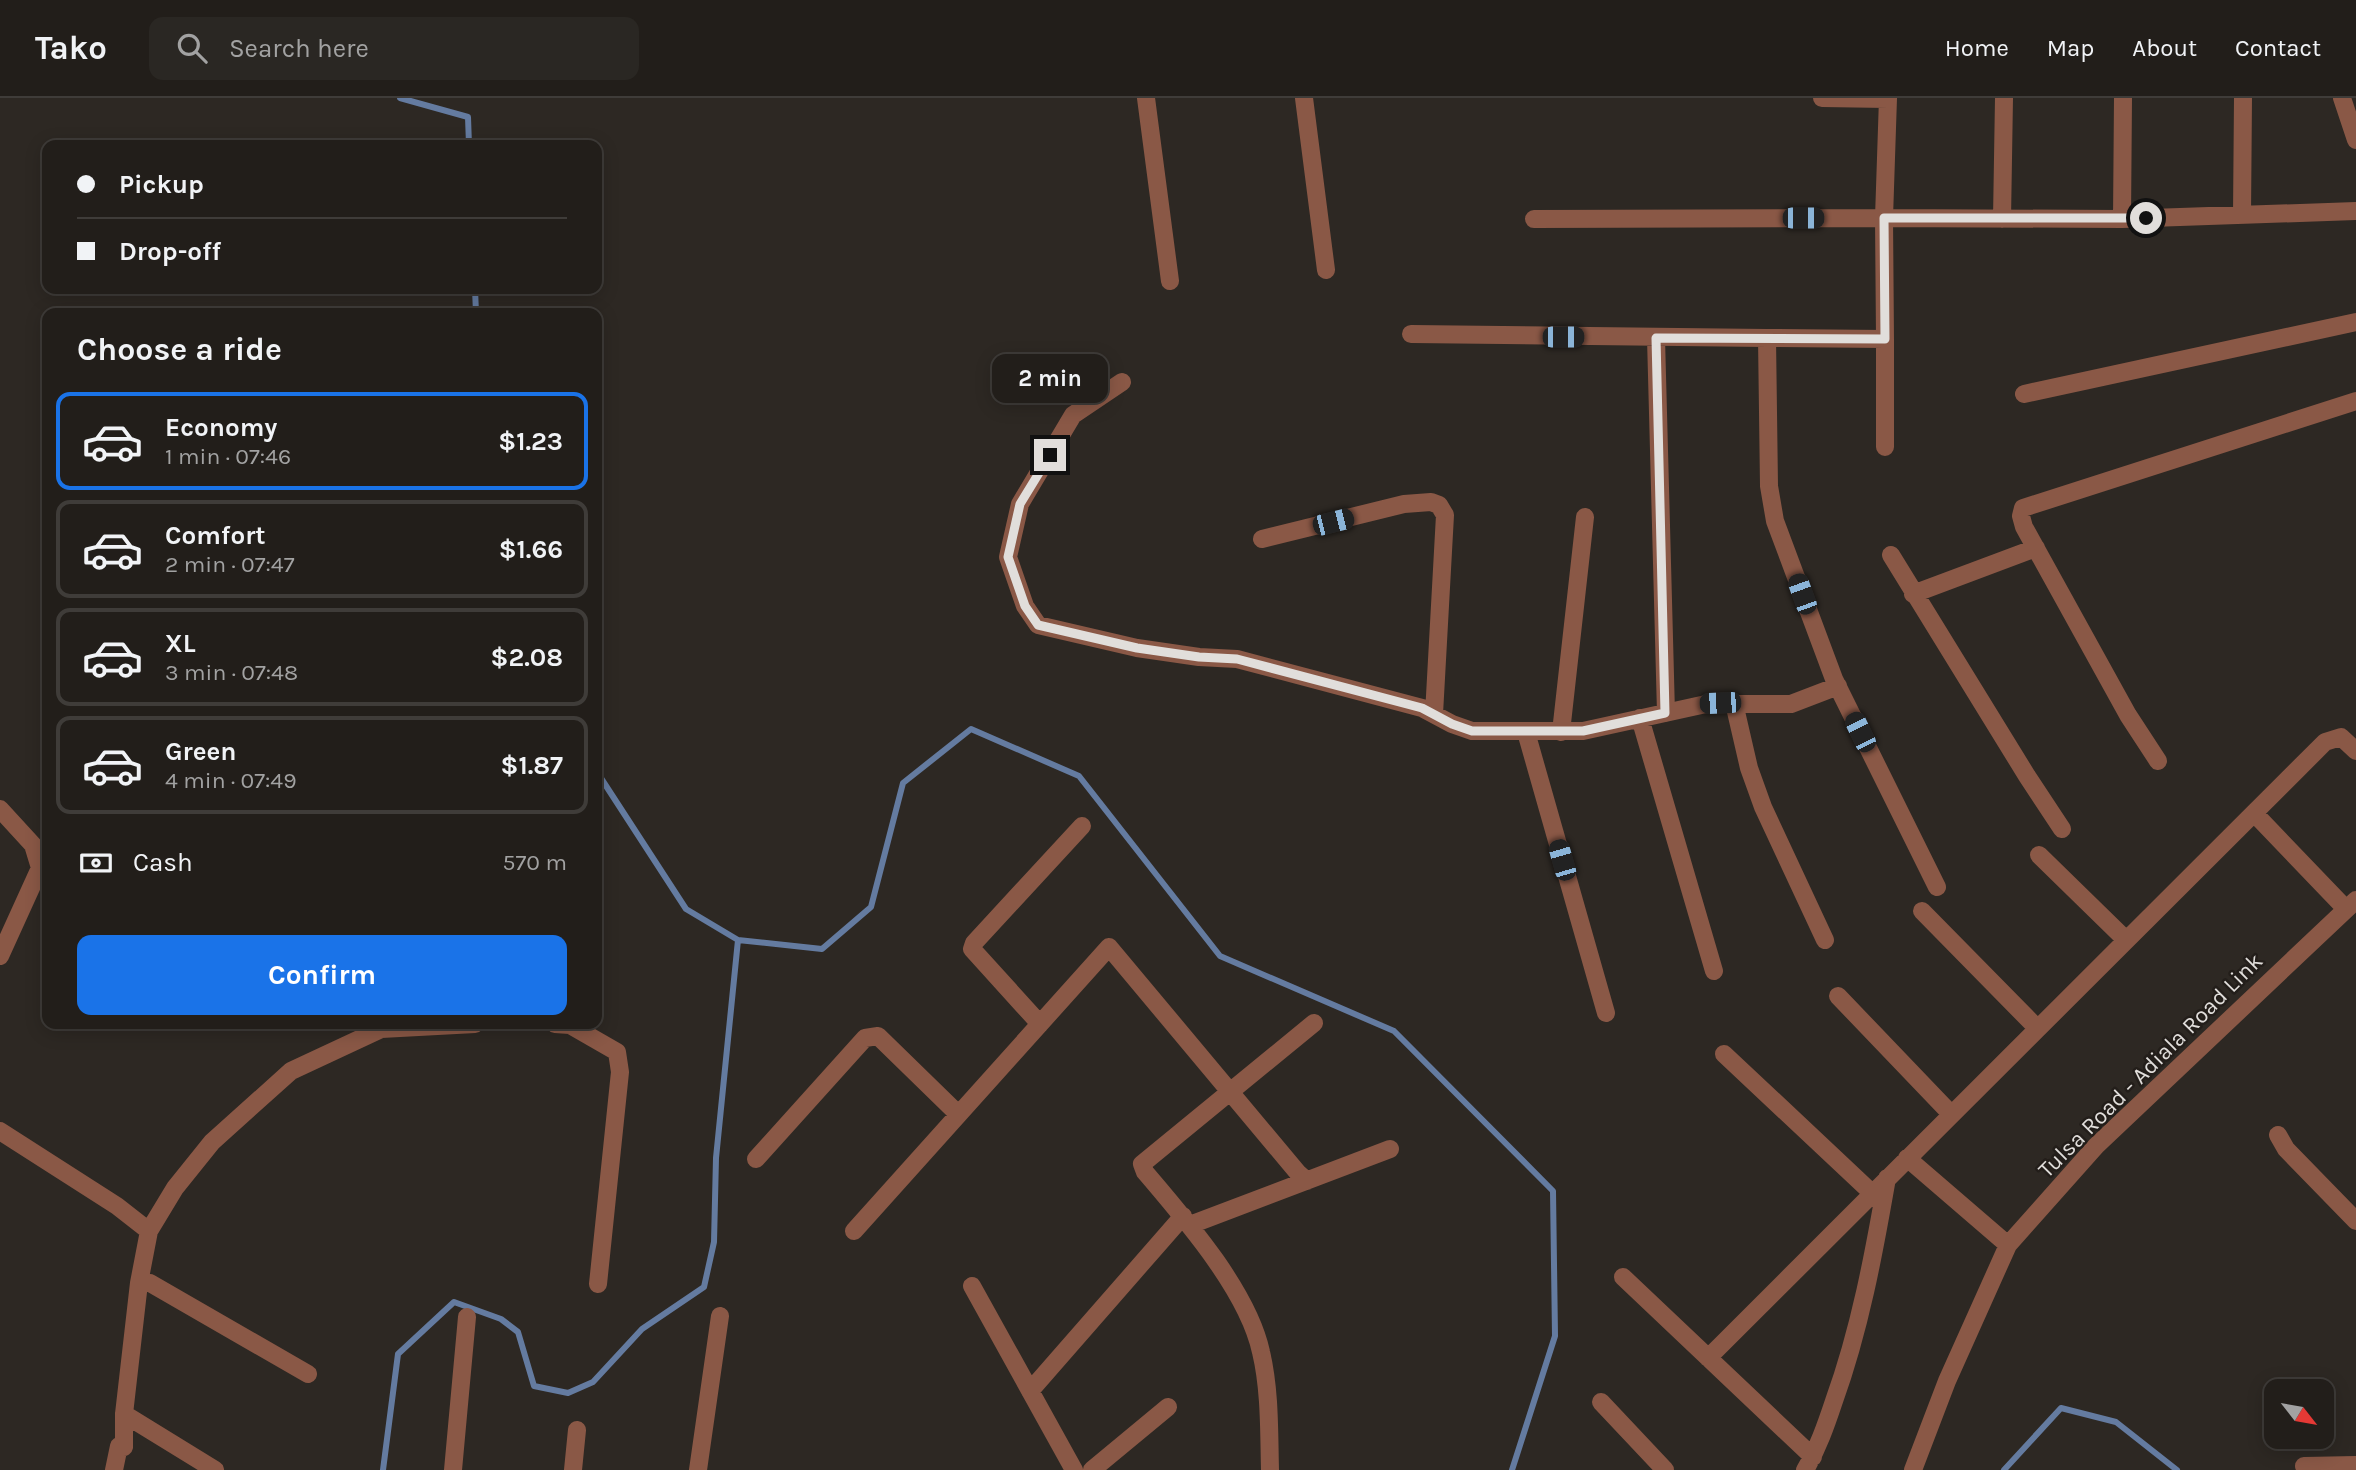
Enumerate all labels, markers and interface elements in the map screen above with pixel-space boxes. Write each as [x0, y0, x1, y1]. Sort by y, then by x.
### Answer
search box [149, 17, 639, 80]
text: Tako [35, 29, 107, 67]
icon: search [173, 29, 211, 67]
text: Search here [229, 33, 369, 64]
text: Home [1945, 34, 2009, 62]
text: Map [2047, 34, 2094, 62]
text: About [2132, 34, 2197, 62]
text: Contact [2235, 34, 2321, 62]
text: Pickup [119, 169, 204, 200]
route start [2130, 202, 2162, 234]
car [1783, 208, 1825, 229]
text: Drop-off [119, 236, 221, 267]
car [1543, 327, 1585, 348]
text: Choose a ride [77, 331, 282, 368]
callout: 2 min [992, 354, 1108, 402]
text: 2 min [1018, 365, 1082, 392]
icon: car [81, 410, 144, 473]
text: Economy [165, 412, 277, 443]
text: $1.23 [498, 426, 563, 457]
route end [1034, 439, 1066, 471]
text: 1 min · 07:46 [165, 443, 291, 470]
car [1311, 507, 1356, 537]
icon: car [81, 518, 144, 581]
text: Comfort [165, 520, 266, 551]
text: $1.66 [499, 534, 563, 565]
text: 2 min · 07:47 [165, 551, 294, 578]
car [1785, 571, 1820, 617]
icon: car [81, 626, 144, 689]
text: XL [165, 628, 196, 659]
text: $2.08 [491, 642, 563, 673]
text: 3 min · 07:48 [165, 659, 298, 686]
car [1699, 692, 1742, 714]
car [1842, 709, 1879, 755]
icon: car [81, 734, 144, 797]
text: Green [165, 736, 237, 767]
text: $1.87 [500, 750, 563, 781]
text: 4 min · 07:49 [165, 767, 297, 794]
car [1547, 837, 1578, 883]
icon: cash [77, 844, 115, 882]
text: Cash [133, 847, 193, 878]
text: 570 m [503, 849, 567, 876]
button: Confirm [77, 935, 567, 1015]
street label: Tulsa Road - Adiala Road Link [2033, 948, 2268, 1183]
north arrow [2264, 1379, 2334, 1449]
map controls [2264, 1379, 2334, 1449]

